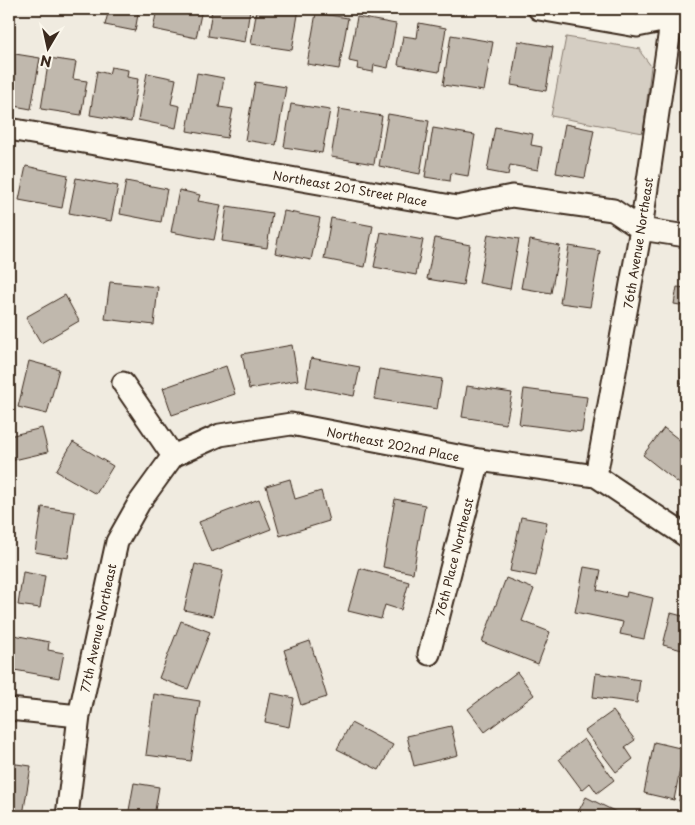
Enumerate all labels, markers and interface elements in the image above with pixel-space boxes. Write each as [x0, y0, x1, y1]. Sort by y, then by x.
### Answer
north arrow [22, 22, 72, 72]
text: N [39, 50, 53, 73]
street label: Northeast 201 Street Place [272, 166, 428, 210]
street label: 76th Avenue Northeast [619, 176, 657, 310]
street label: Northeast 202nd Place [325, 422, 461, 466]
street label: 76th Place Northeast [431, 495, 478, 618]
street label: 77th Avenue Northeast [76, 562, 120, 694]

